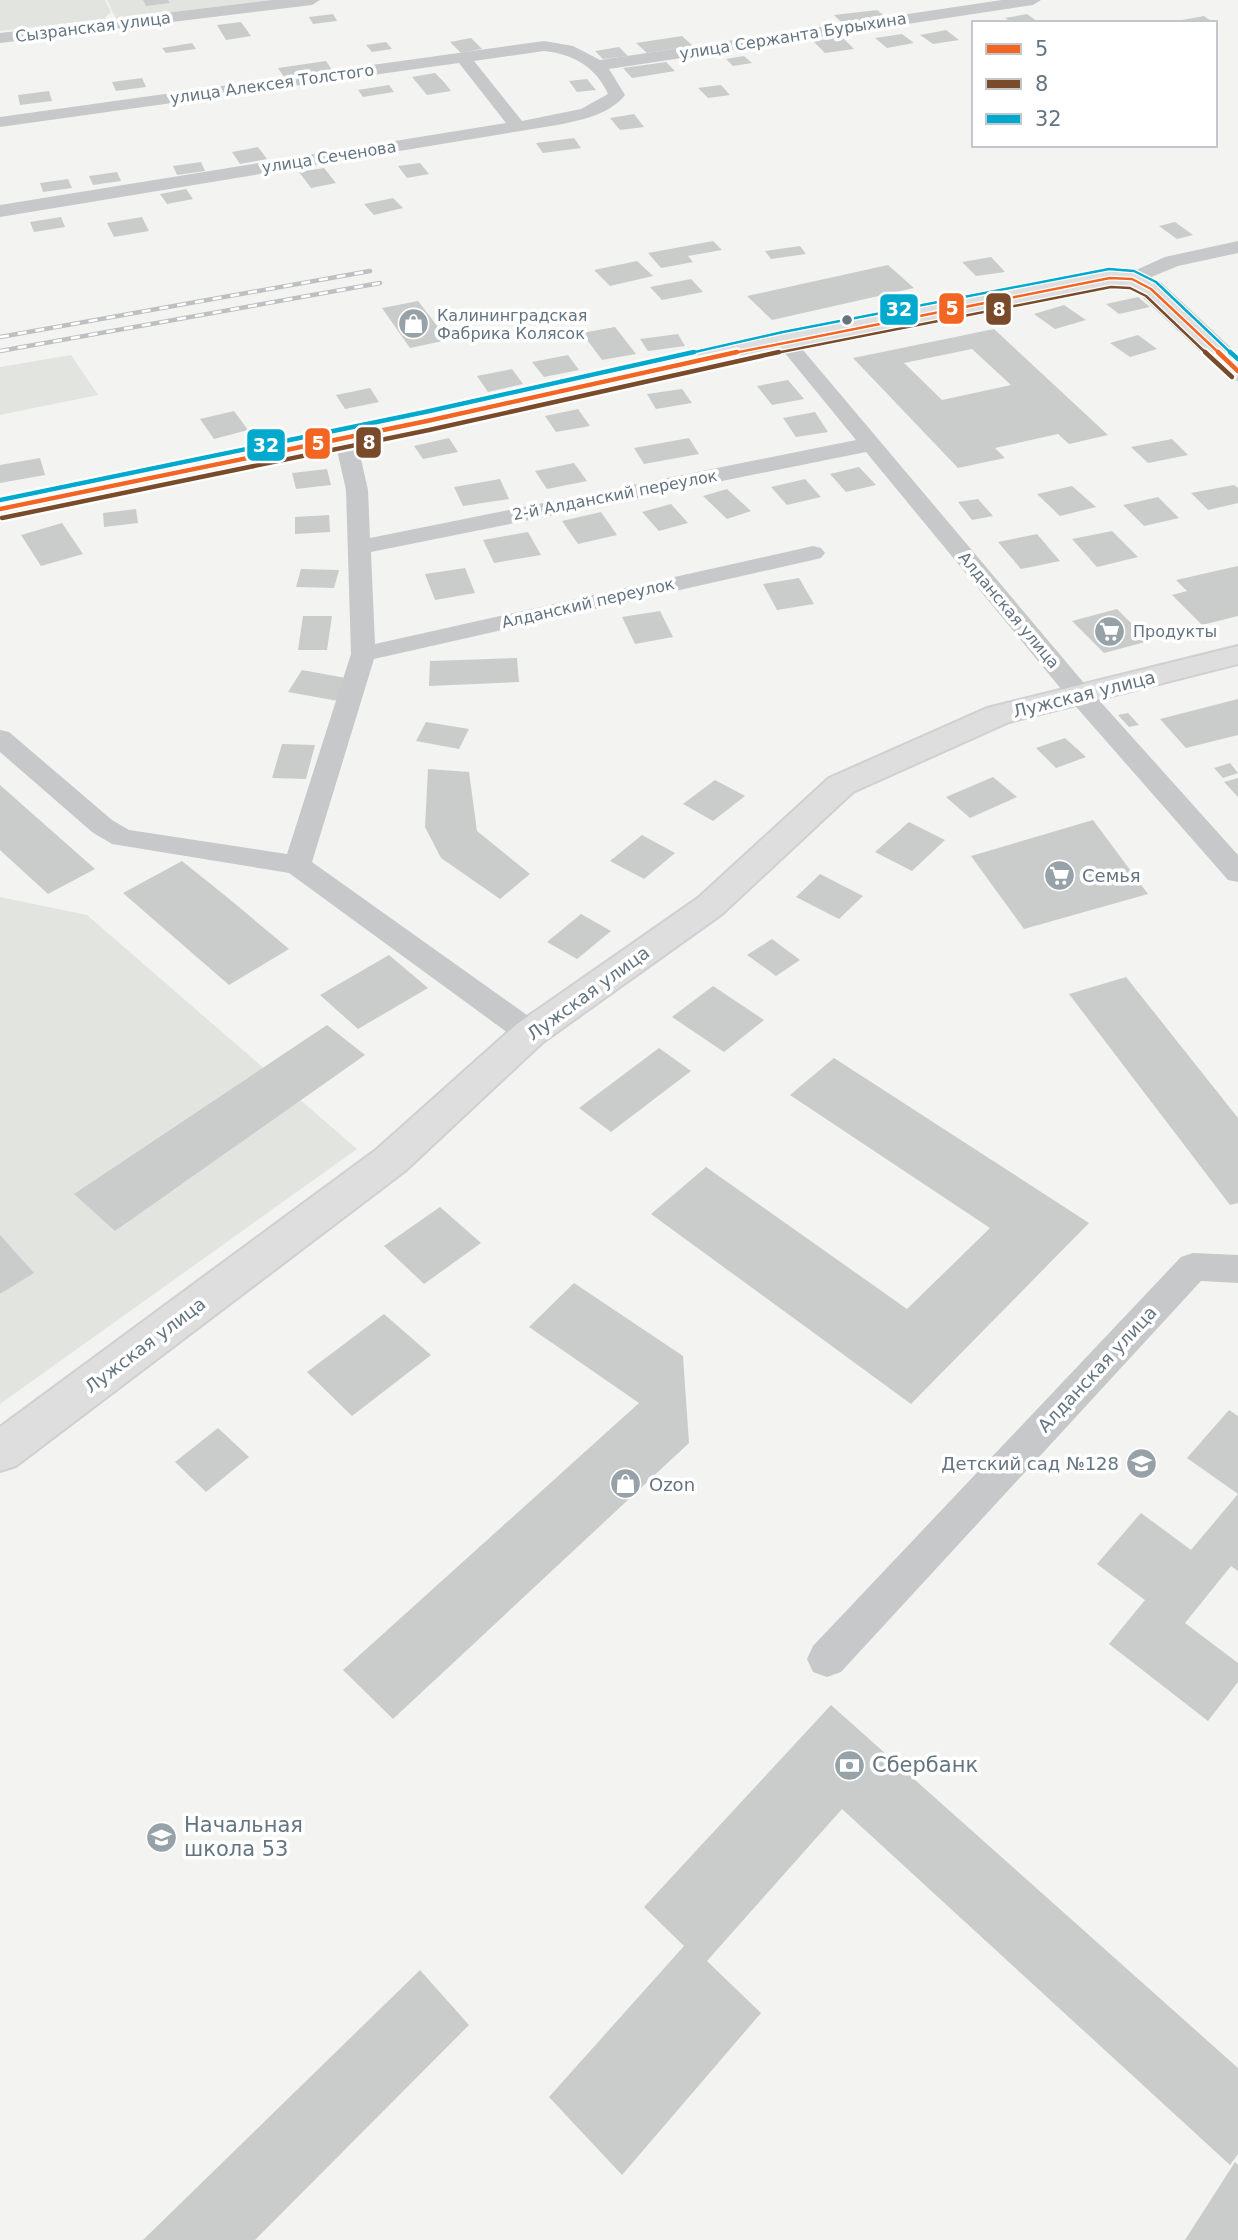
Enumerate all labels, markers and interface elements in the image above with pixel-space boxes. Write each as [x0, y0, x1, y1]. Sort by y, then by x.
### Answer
street label: Сызранская улица [14, 8, 172, 46]
street label: улица Сержанта Бурыхина [678, 9, 908, 63]
legend [972, 21, 1217, 147]
text: 5 [1035, 37, 1048, 61]
street label: улица Алексея Толстого [169, 60, 375, 108]
text: 8 [1035, 72, 1048, 96]
text: 32 [1035, 107, 1062, 131]
street label: улица Сеченова [261, 137, 397, 177]
line badge: 5 [938, 292, 965, 325]
line badge: 8 [985, 292, 1012, 326]
line badge: 32 [879, 293, 919, 326]
text: 5 [945, 297, 959, 319]
text: 32 [886, 298, 912, 320]
text: 8 [992, 298, 1006, 320]
place label: Калининградская Фабрика Колясок [437, 306, 587, 343]
shop icon: Калининградская Фабрика Колясок [397, 307, 431, 341]
unlabelled marker [840, 313, 854, 327]
line badge: 8 [355, 426, 382, 459]
line badge: 5 [304, 427, 331, 460]
line badge: 32 [246, 428, 286, 462]
text: 8 [362, 431, 376, 453]
text: 5 [311, 432, 325, 454]
text: 32 [253, 434, 279, 456]
street label: 2-й Алданский переулок [511, 466, 719, 524]
street label: Алданская улица [955, 548, 1063, 672]
street label: Алданский переулок [500, 574, 676, 632]
supermarket icon: Продукты [1093, 614, 1127, 648]
place label: Продукты [1133, 622, 1217, 641]
street label: Лужская улица [1011, 666, 1157, 722]
supermarket icon: Семья [1042, 858, 1076, 892]
place label: Семья [1082, 865, 1141, 886]
street label: Лужская улица [523, 942, 653, 1044]
street label: Лужская улица [80, 1293, 210, 1397]
street label: Алданская улица [1033, 1302, 1161, 1436]
school or university icon: Детский сад №128 [1125, 1446, 1159, 1480]
place label: Детский сад №128 [941, 1453, 1119, 1474]
shop icon: Ozon [609, 1467, 643, 1501]
place label: Ozon [649, 1474, 695, 1495]
bank icon: Сбербанк [832, 1748, 866, 1782]
place label: Сбербанк [872, 1753, 978, 1777]
place label: Начальная школа 53 [184, 1813, 303, 1861]
school or university icon: Начальная школа 53 [144, 1820, 178, 1854]

